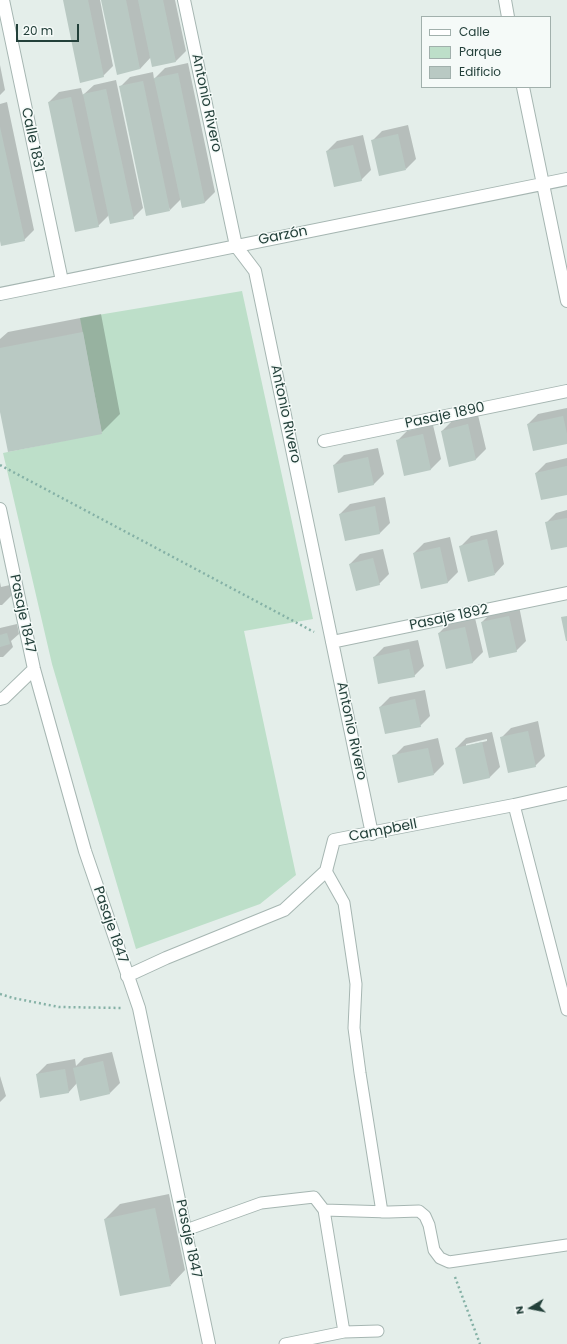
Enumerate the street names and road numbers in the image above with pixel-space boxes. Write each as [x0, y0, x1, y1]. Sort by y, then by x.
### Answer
street label: Antonio Rivero [187, 52, 225, 154]
street label: Calle 1831 [17, 106, 47, 174]
street label: Garzón [257, 223, 309, 249]
street label: Antonio Rivero [266, 363, 304, 465]
street label: Pasaje 1890 [404, 399, 486, 433]
street label: Pasaje 1847 [5, 573, 39, 655]
street label: Pasaje 1892 [408, 601, 490, 635]
street label: Antonio Rivero [332, 680, 370, 782]
street label: Campbell [347, 816, 419, 846]
street label: Pasaje 1847 [89, 884, 131, 966]
street label: Pasaje 1847 [171, 1198, 205, 1280]

